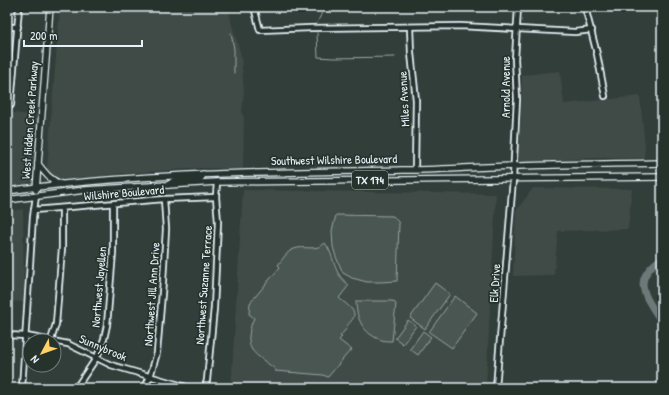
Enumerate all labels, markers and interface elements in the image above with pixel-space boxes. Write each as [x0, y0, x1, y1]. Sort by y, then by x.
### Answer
scale bar [24, 22, 142, 48]
text: 200 m [30, 27, 57, 44]
street label: Arnold Avenue [497, 56, 514, 118]
street label: West Hidden Creek Parkway [17, 60, 42, 180]
street label: Miles Avenue [394, 71, 413, 127]
street label: Southwest Wilshire Boulevard [271, 150, 398, 169]
road number: TX 174 [352, 171, 388, 189]
street label: Wilshire Boulevard [83, 181, 165, 204]
street label: Northwest Suzanne Terrace [191, 225, 216, 345]
street label: Northwest Jill Ann Drive [139, 241, 164, 346]
street label: Northwest Jayellen [86, 246, 111, 328]
street label: Elk Drive [485, 263, 504, 303]
street label: Sunnybrook [77, 330, 130, 365]
north arrow [22, 333, 62, 373]
text: N [27, 353, 42, 366]

